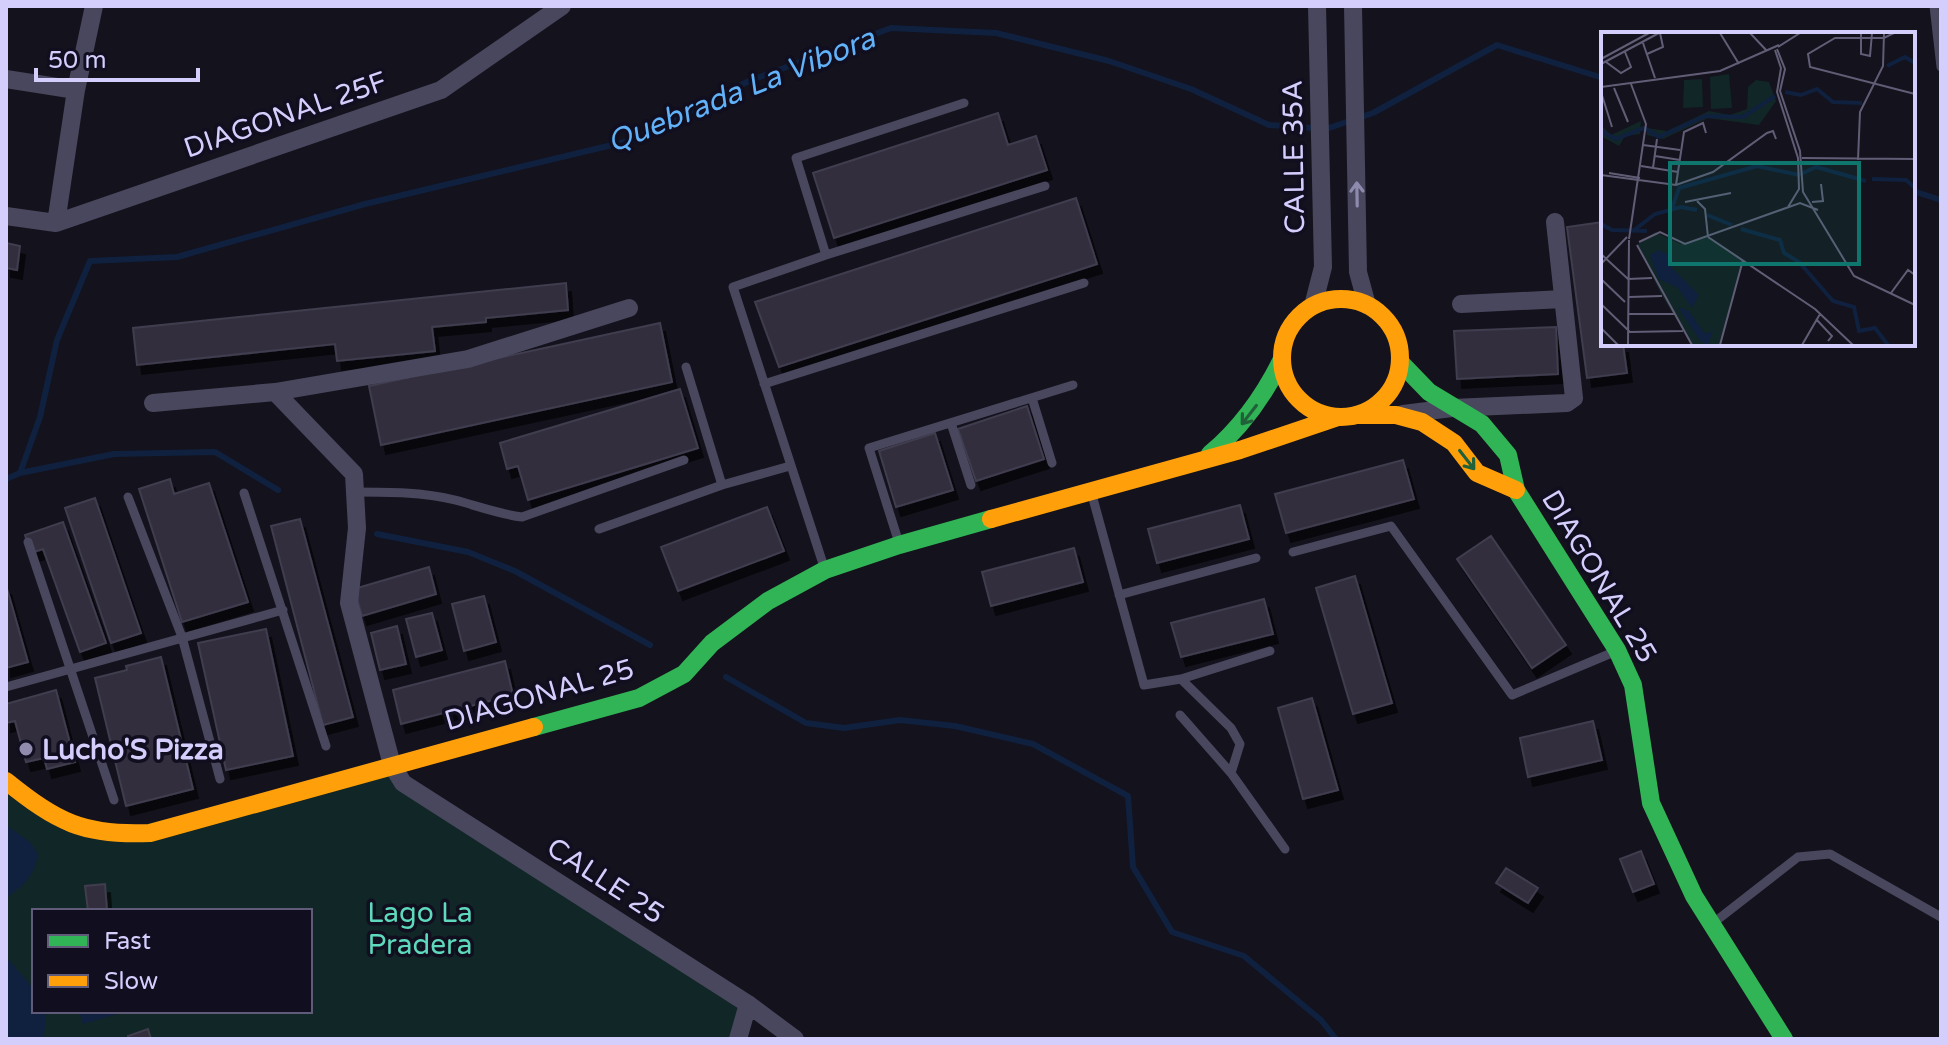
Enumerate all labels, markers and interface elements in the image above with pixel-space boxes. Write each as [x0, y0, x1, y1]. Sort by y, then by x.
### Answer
water label: Quebrada La Vibora [602, 19, 882, 161]
scale bar [36, 32, 198, 82]
inset map [1601, 32, 1915, 346]
text: 50 m [48, 46, 106, 75]
street label: DIAGONAL 25F [179, 64, 391, 166]
street label: CALLE 35A [1276, 80, 1312, 234]
one-way arrow [1350, 181, 1365, 208]
one-way arrow [1241, 404, 1258, 425]
one-way arrow [1458, 449, 1476, 470]
street label: DIAGONAL 25 [1534, 484, 1664, 669]
street label: DIAGONAL 25 [441, 652, 638, 738]
place label: Lucho'S Pizza [42, 733, 224, 767]
marker: Lucho'S Pizza [17, 740, 35, 758]
street label: CALLE 25 [540, 830, 670, 931]
park label: Lago La Pradera [367, 896, 473, 962]
legend [32, 909, 312, 1013]
text: Fast [104, 927, 151, 956]
text: Slow [104, 967, 158, 996]

